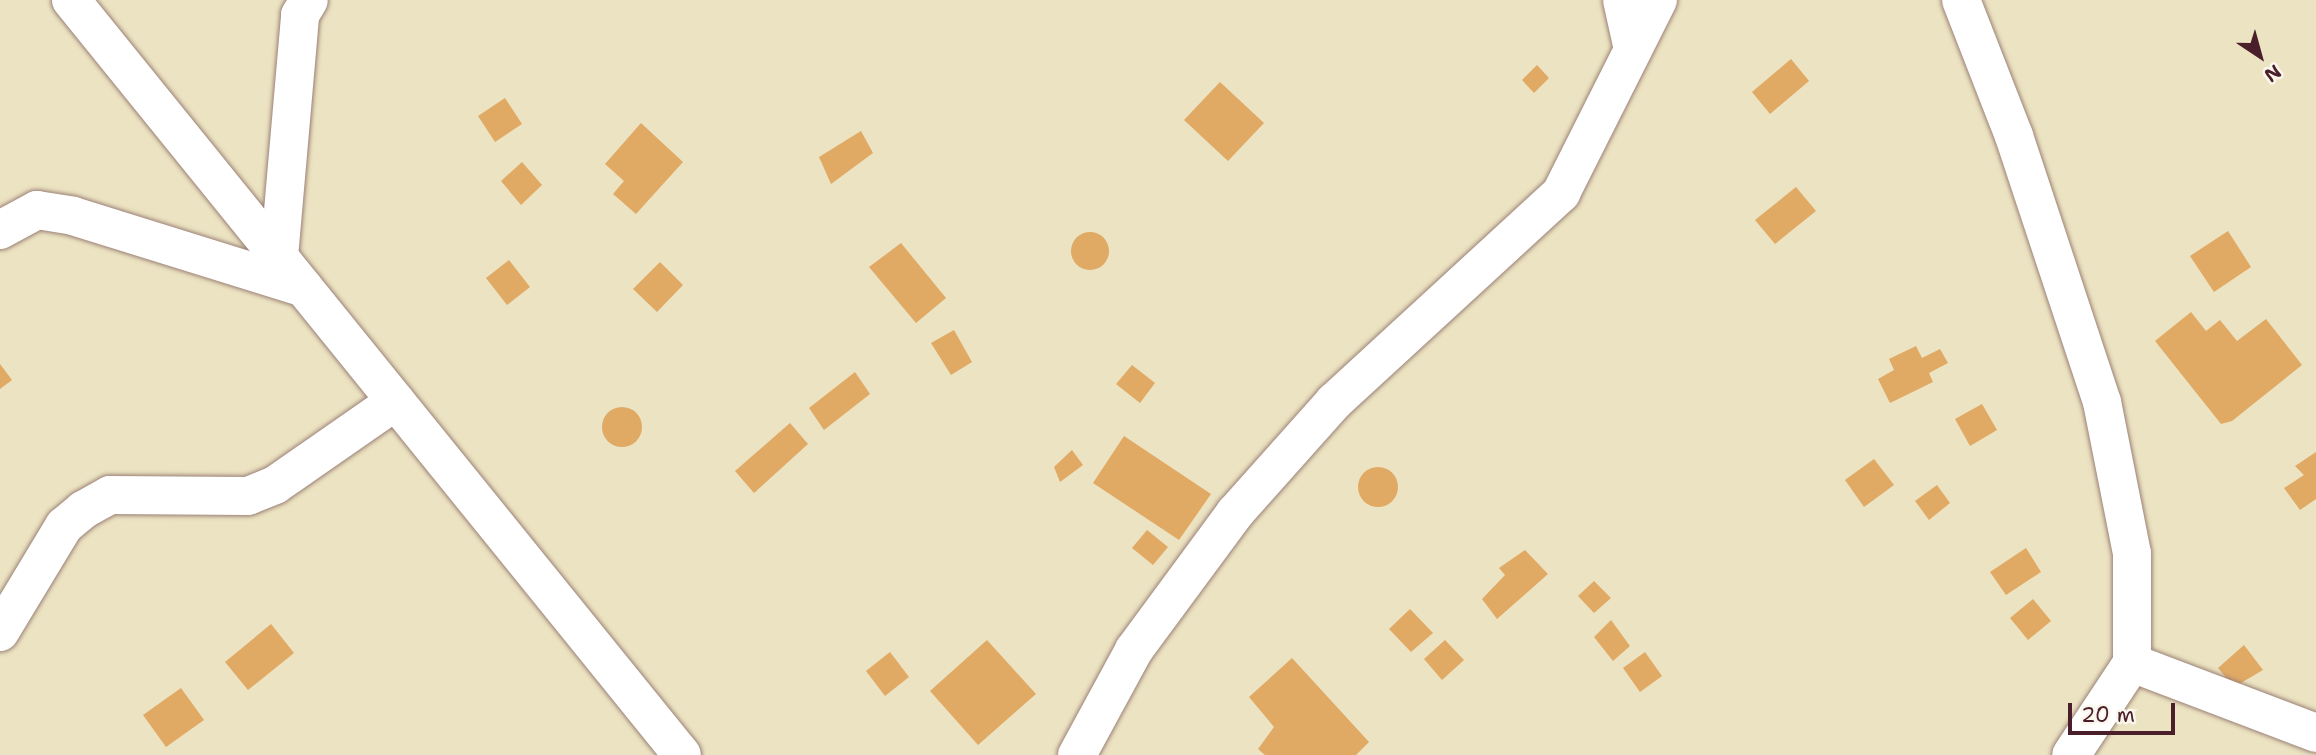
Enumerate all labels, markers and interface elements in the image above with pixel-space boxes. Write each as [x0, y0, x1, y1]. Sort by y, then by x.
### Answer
north arrow [2225, 21, 2295, 91]
text: N [2259, 59, 2286, 88]
scale bar [2071, 688, 2178, 732]
text: 20 m [2081, 701, 2135, 729]

